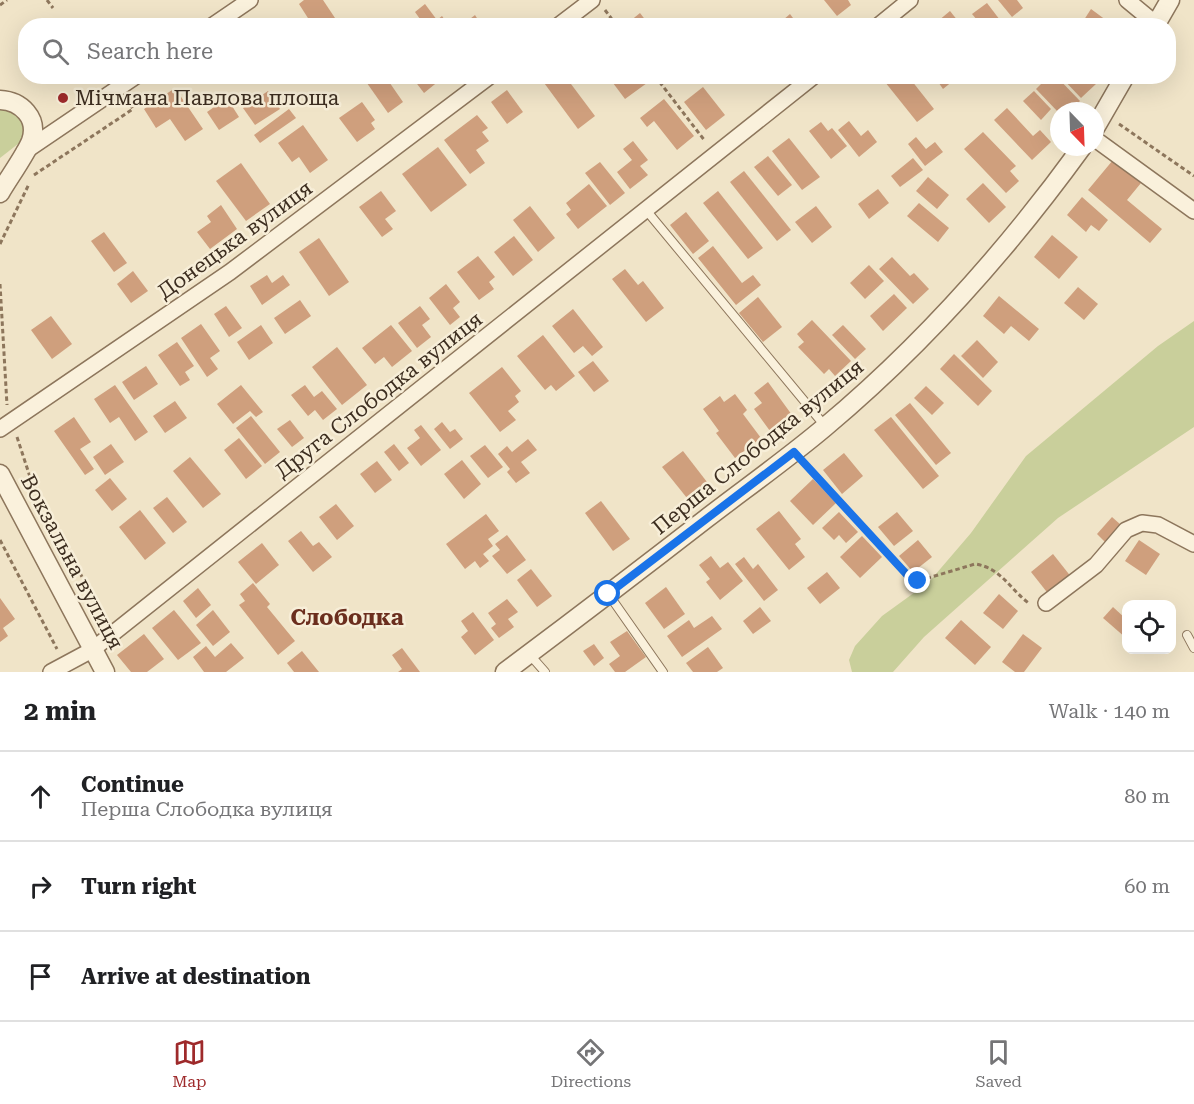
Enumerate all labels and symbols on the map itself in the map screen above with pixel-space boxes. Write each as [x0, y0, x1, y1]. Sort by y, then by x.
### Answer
place label: Мічмана Павлова площа [75, 86, 340, 110]
marker: Мічмана Павлова площа [56, 91, 70, 105]
north arrow [1050, 102, 1104, 156]
street label: Донецька вулиця [153, 176, 317, 304]
street label: Друга Слободка вулиця [271, 307, 487, 483]
street label: Перша Слободка вулиця [648, 354, 868, 539]
street label: Вокзальна вулиця [16, 471, 128, 653]
route end [904, 567, 930, 593]
route start [594, 580, 620, 606]
district label: Слободка [290, 605, 404, 630]

